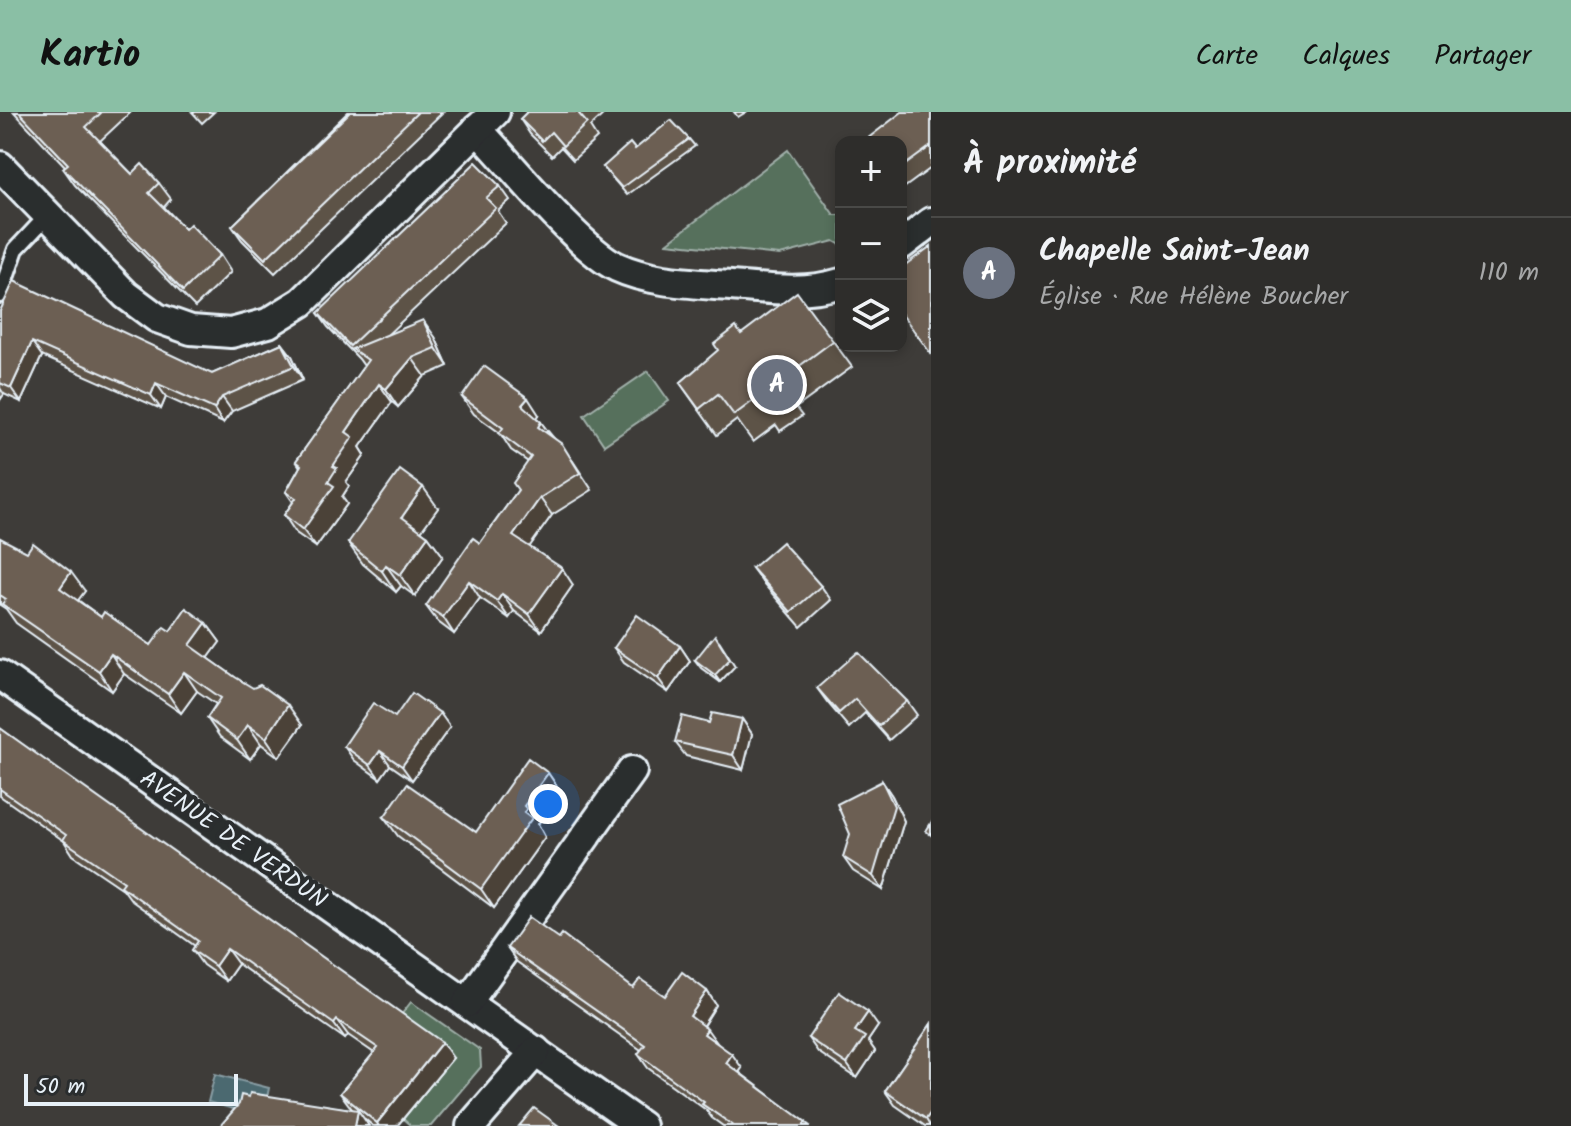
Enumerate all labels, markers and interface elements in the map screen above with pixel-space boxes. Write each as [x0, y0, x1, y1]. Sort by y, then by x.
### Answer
text: Kartio [40, 26, 140, 86]
text: Carte [1196, 34, 1258, 79]
text: Calques [1302, 34, 1390, 79]
text: Partager [1434, 34, 1531, 79]
map controls [835, 136, 907, 352]
button: + [835, 136, 907, 208]
text: À proximité [963, 137, 1136, 191]
button: − [835, 208, 907, 280]
text: Chapelle Saint-Jean [1039, 228, 1310, 276]
text: A [981, 252, 997, 294]
text: 110 m [1479, 252, 1539, 294]
text: Église · Rue Hélène Boucher [1039, 276, 1348, 318]
button: layers [835, 280, 907, 352]
pin: A [751, 355, 803, 415]
street label: AVENUE DE VERDUN [131, 760, 335, 920]
your location [528, 784, 568, 824]
scale bar [24, 1070, 238, 1106]
text: 50 m [36, 1070, 85, 1105]

